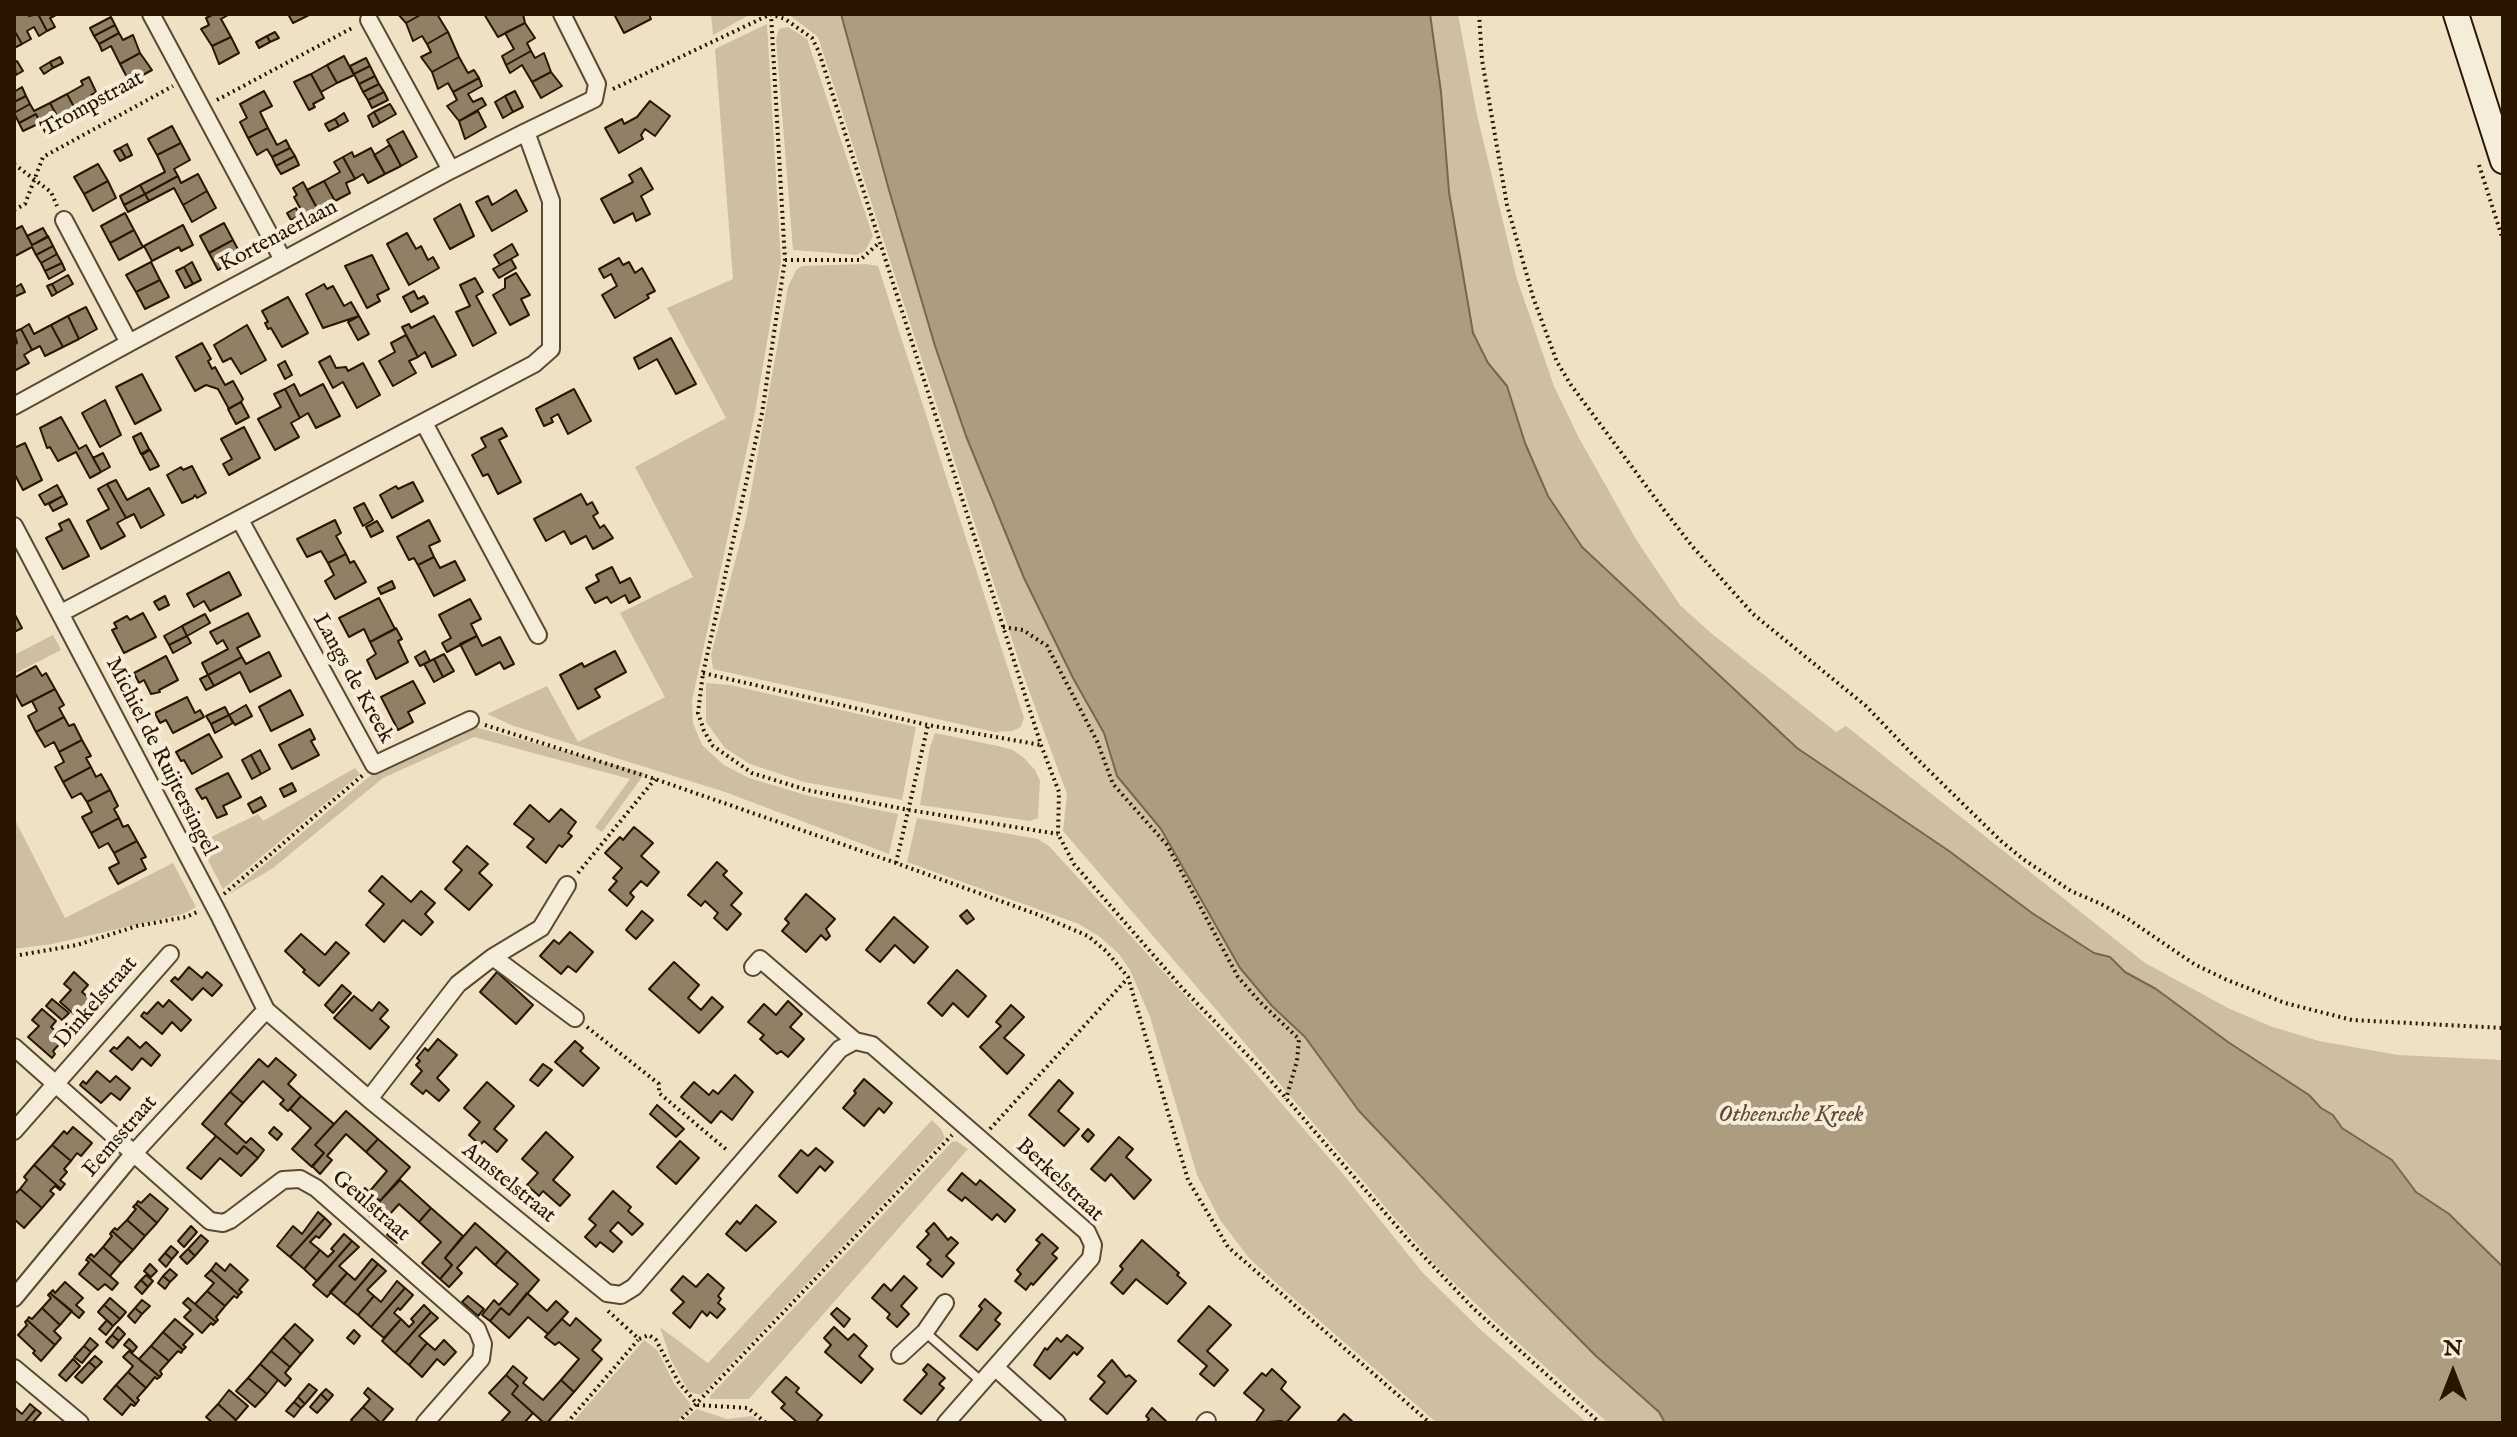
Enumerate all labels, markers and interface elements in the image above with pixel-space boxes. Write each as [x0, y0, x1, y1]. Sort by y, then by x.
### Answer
street label: Trompstraat [37, 66, 149, 144]
street label: Kortenaerlaan [216, 195, 342, 279]
street label: Langs de Kreek [306, 610, 398, 748]
street label: Michiel de Ruijtersingel [98, 653, 222, 861]
street label: Dinkelstraat [50, 952, 144, 1054]
street label: Eemsstraat [78, 1091, 164, 1183]
water label: Otheensche Kreek [1718, 1102, 1864, 1130]
street label: Berkelstraat [1010, 1134, 1108, 1228]
street label: Amstelstraat [456, 1138, 560, 1230]
street label: Geulstraat [326, 1166, 414, 1248]
north arrow [2413, 1333, 2493, 1413]
text: N [2443, 1335, 2463, 1363]

